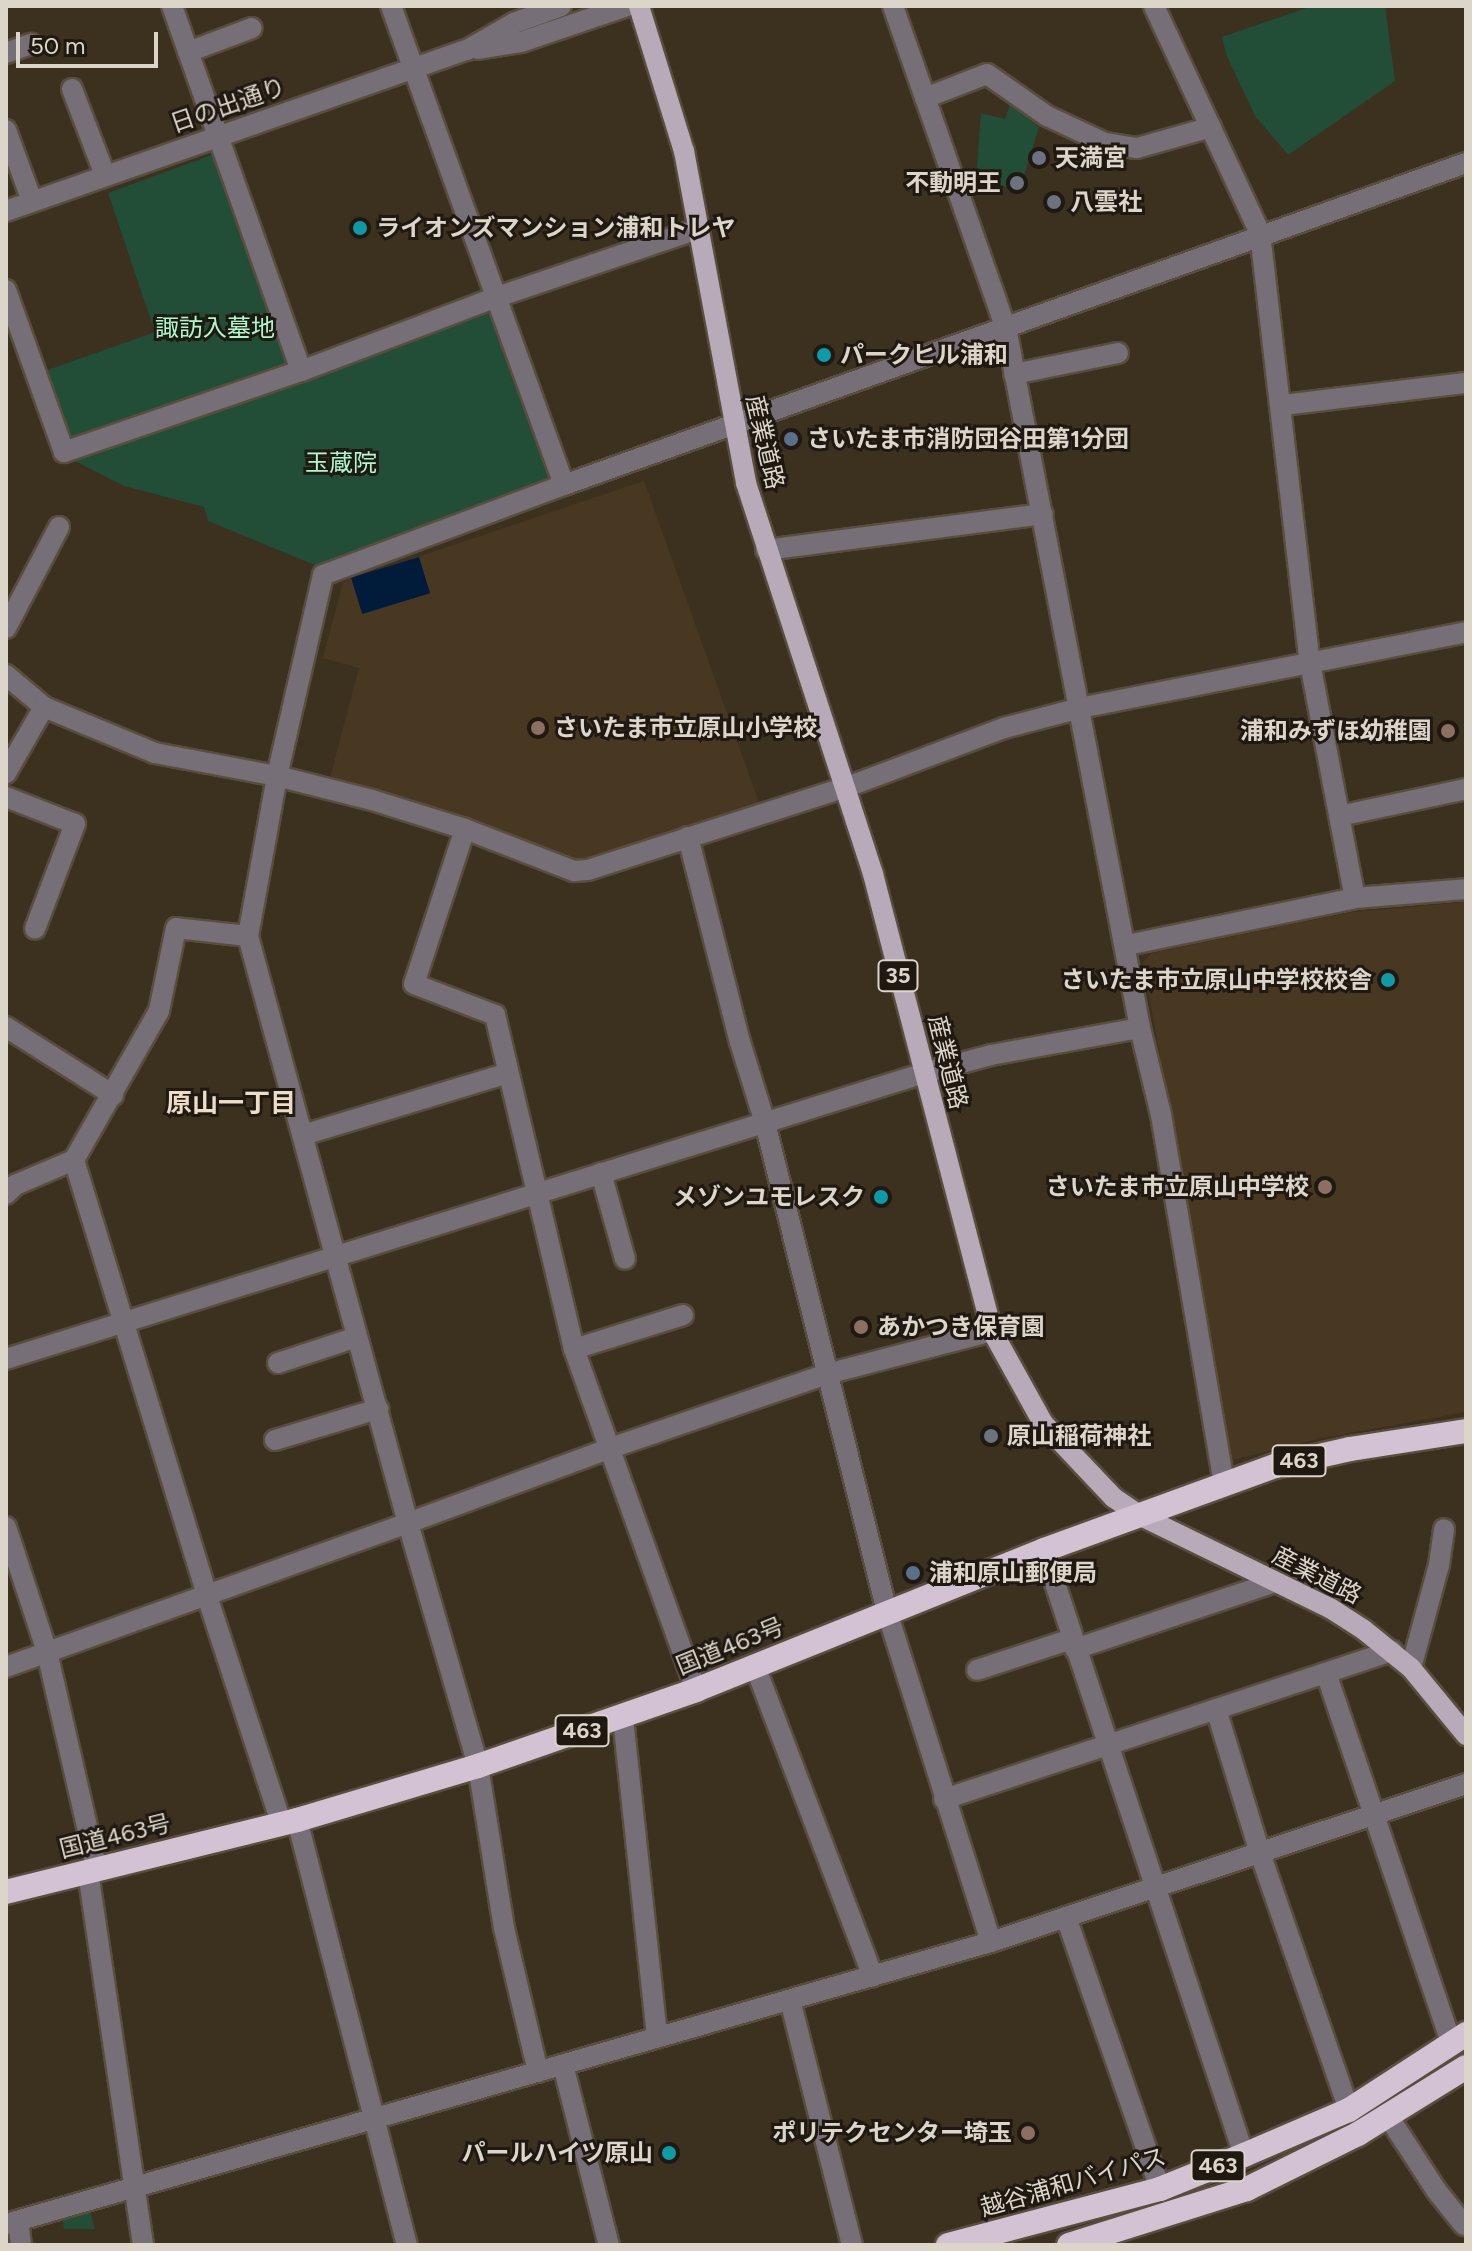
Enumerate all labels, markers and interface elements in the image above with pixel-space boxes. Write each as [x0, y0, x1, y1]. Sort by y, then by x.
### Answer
scale bar [20, 16, 162, 66]
text: 50 m [30, 31, 86, 60]
street label: 日の出通り [167, 72, 289, 138]
place label: 天満宮 [1055, 144, 1127, 172]
marker: 天満宮 [1030, 149, 1048, 167]
place label: 不動明王 [905, 169, 1001, 197]
marker: 不動明王 [1008, 174, 1026, 192]
place label: 八雲社 [1070, 188, 1142, 216]
marker: 八雲社 [1045, 193, 1063, 211]
place label: ライオンズマンション浦和トレヤ [376, 214, 736, 242]
marker: ライオンズマンション浦和トレヤ [351, 219, 369, 237]
park label: 諏訪入墓地 [155, 314, 275, 342]
place label: パークヒル浦和 [840, 341, 1008, 369]
marker: パークヒル浦和 [815, 346, 833, 364]
street label: 産業道路 [740, 392, 790, 492]
place label: さいたま市消防団谷田第1分団 [807, 425, 1129, 453]
marker: さいたま市消防団谷田第1分団 [782, 430, 800, 448]
park label: 玉蔵院 [305, 449, 377, 477]
place label: さいたま市立原山小学校 [554, 714, 818, 742]
place label: 浦和みずほ幼稚園 [1240, 717, 1432, 745]
marker: さいたま市立原山小学校 [529, 719, 547, 737]
marker: 浦和みずほ幼稚園 [1439, 722, 1457, 740]
road number: 35 [876, 958, 920, 994]
place label: さいたま市立原山中学校校舎 [1060, 966, 1372, 994]
marker: さいたま市立原山中学校校舎 [1379, 971, 1397, 989]
street label: 産業道路 [922, 1012, 974, 1112]
district label: 原山一丁目 [166, 1088, 296, 1120]
place label: さいたま市立原山中学校 [1045, 1173, 1309, 1201]
marker: さいたま市立原山中学校 [1316, 1178, 1334, 1196]
place label: メゾンユモレスク [673, 1183, 865, 1211]
marker: メゾンユモレスク [872, 1188, 890, 1206]
place label: あかつき保育園 [877, 1313, 1045, 1341]
marker: あかつき保育園 [852, 1318, 870, 1336]
place label: 原山稲荷神社 [1007, 1422, 1151, 1450]
marker: 原山稲荷神社 [982, 1427, 1000, 1445]
road number: 463 [1271, 1443, 1327, 1479]
street label: 産業道路 [1268, 1540, 1366, 1610]
place label: 浦和原山郵便局 [929, 1559, 1097, 1587]
marker: 浦和原山郵便局 [904, 1564, 922, 1582]
street label: 国道463号 [672, 1611, 788, 1681]
road number: 463 [554, 1713, 610, 1749]
street label: 国道463号 [56, 1808, 174, 1864]
place label: ポリテクセンター埼玉 [772, 2119, 1012, 2147]
marker: ポリテクセンター埼玉 [1019, 2124, 1037, 2142]
place label: パールハイツ原山 [461, 2139, 653, 2167]
street label: 越谷浦和バイパス [977, 2142, 1169, 2222]
marker: パールハイツ原山 [660, 2144, 678, 2162]
road number: 463 [1190, 2148, 1246, 2184]

